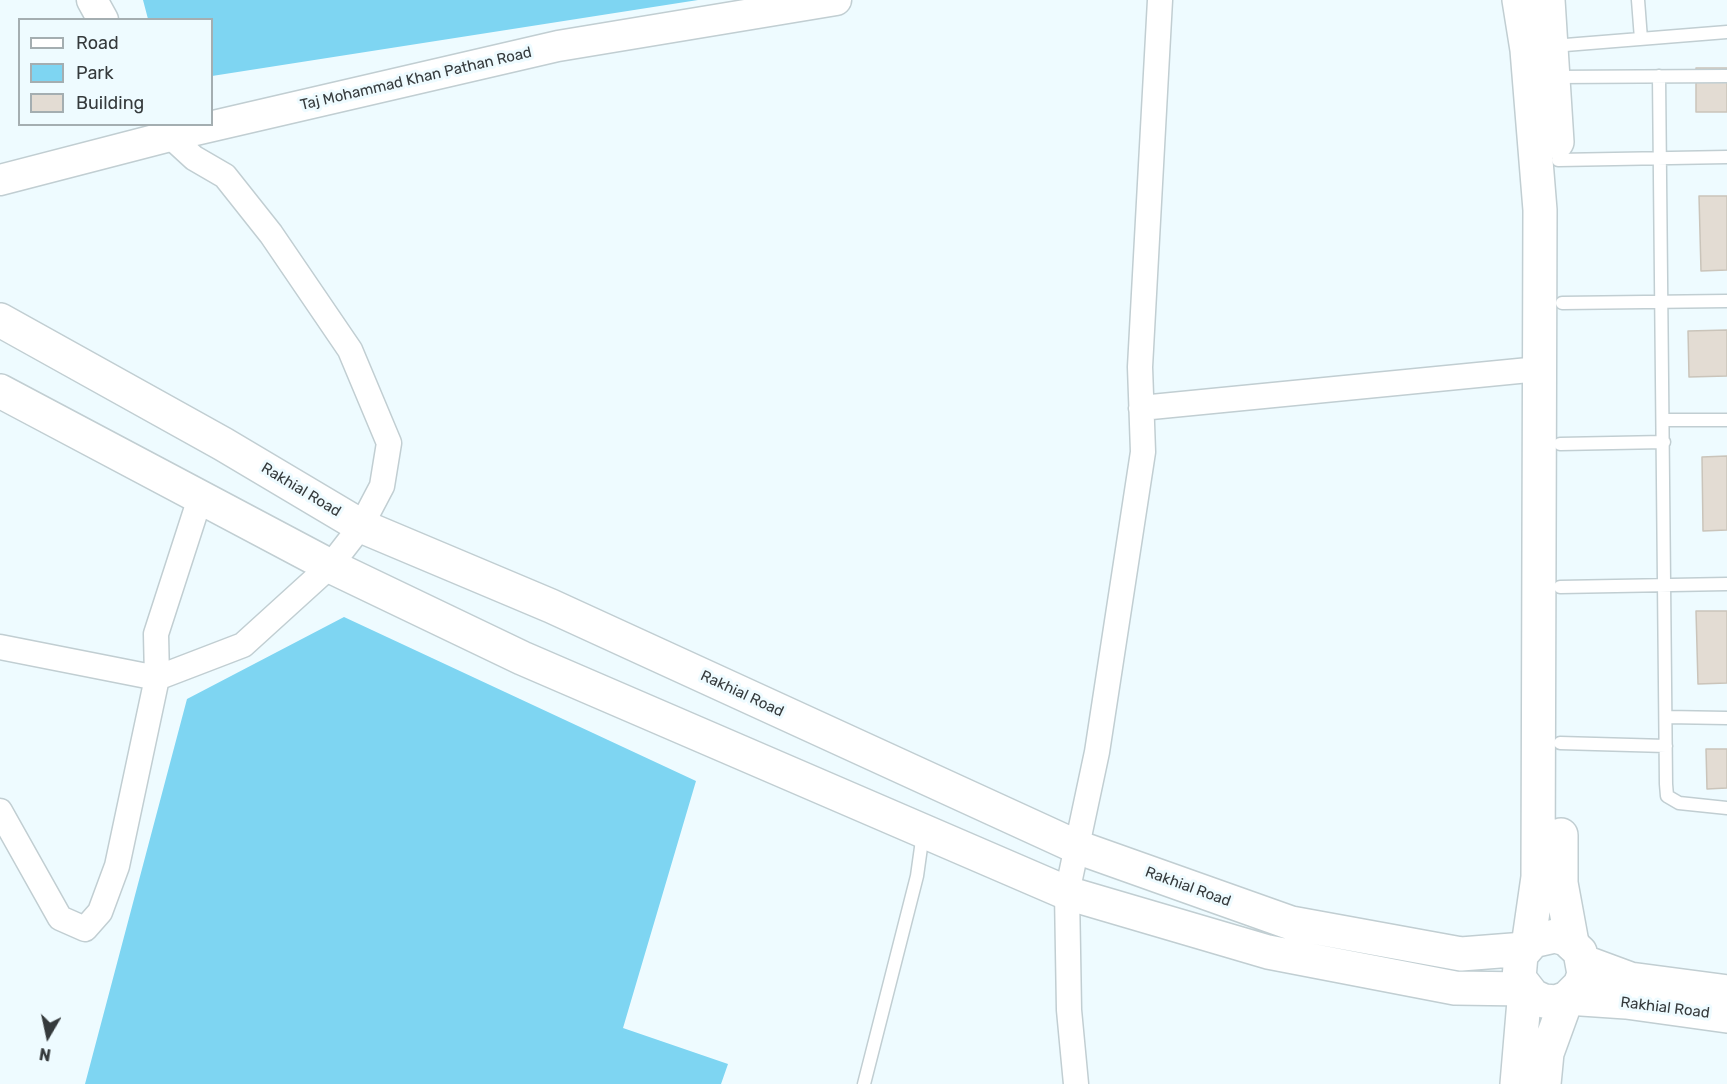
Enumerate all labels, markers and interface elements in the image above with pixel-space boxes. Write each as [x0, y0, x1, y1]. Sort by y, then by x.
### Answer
legend [18, 18, 213, 126]
text: Road [76, 32, 119, 54]
street label: Taj Mohammad Khan Pathan Road [298, 44, 534, 114]
text: Park [76, 62, 113, 84]
text: Building [76, 92, 144, 114]
street label: Rakhial Road [258, 459, 344, 521]
street label: Rakhial Road [698, 667, 786, 721]
street label: Rakhial Road [1143, 863, 1233, 911]
street label: Rakhial Road [1619, 994, 1711, 1022]
north arrow [18, 1006, 78, 1066]
text: N [38, 1044, 52, 1065]

